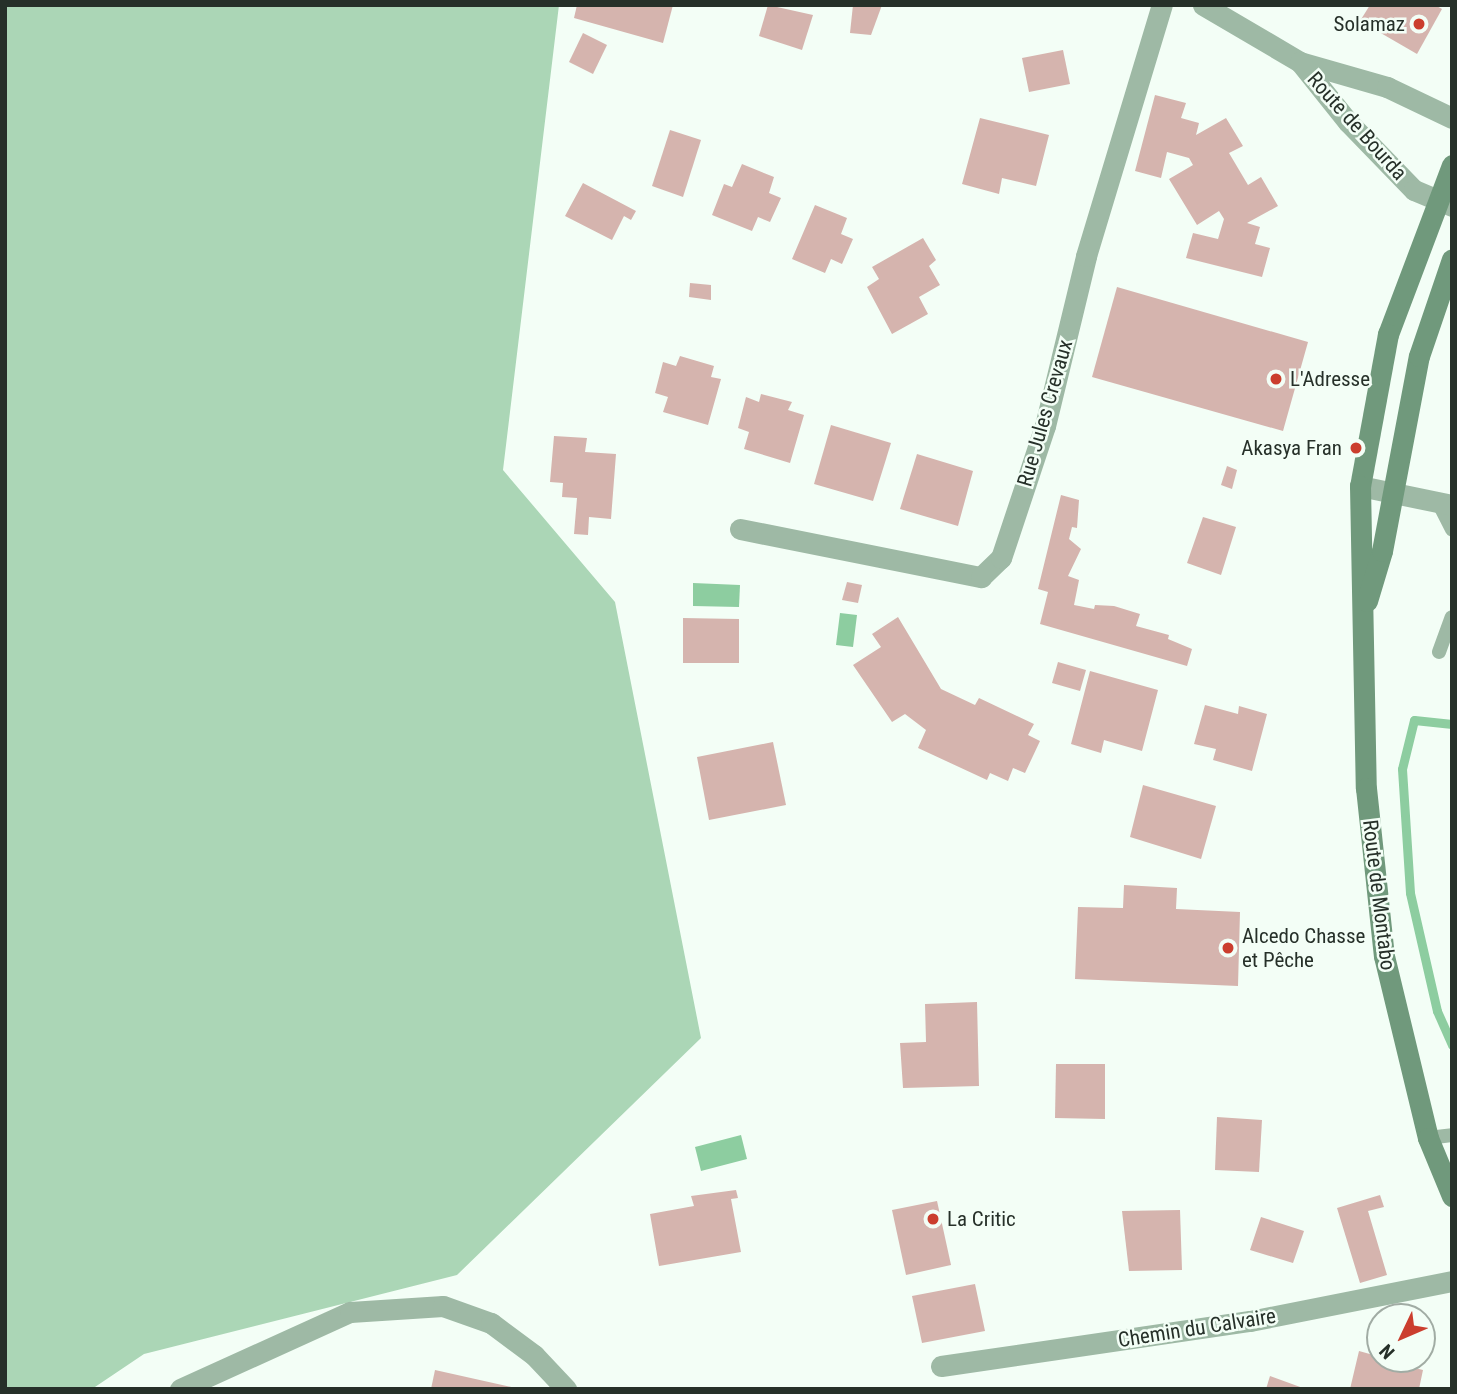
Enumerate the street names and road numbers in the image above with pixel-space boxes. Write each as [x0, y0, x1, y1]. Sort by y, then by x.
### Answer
street label: Route de Bourda [1302, 67, 1412, 185]
street label: Rue Jules Crevaux [1012, 337, 1078, 489]
street label: Route de Montabo [1357, 818, 1401, 972]
street label: Chemin du Calvaire [1116, 1303, 1278, 1353]

